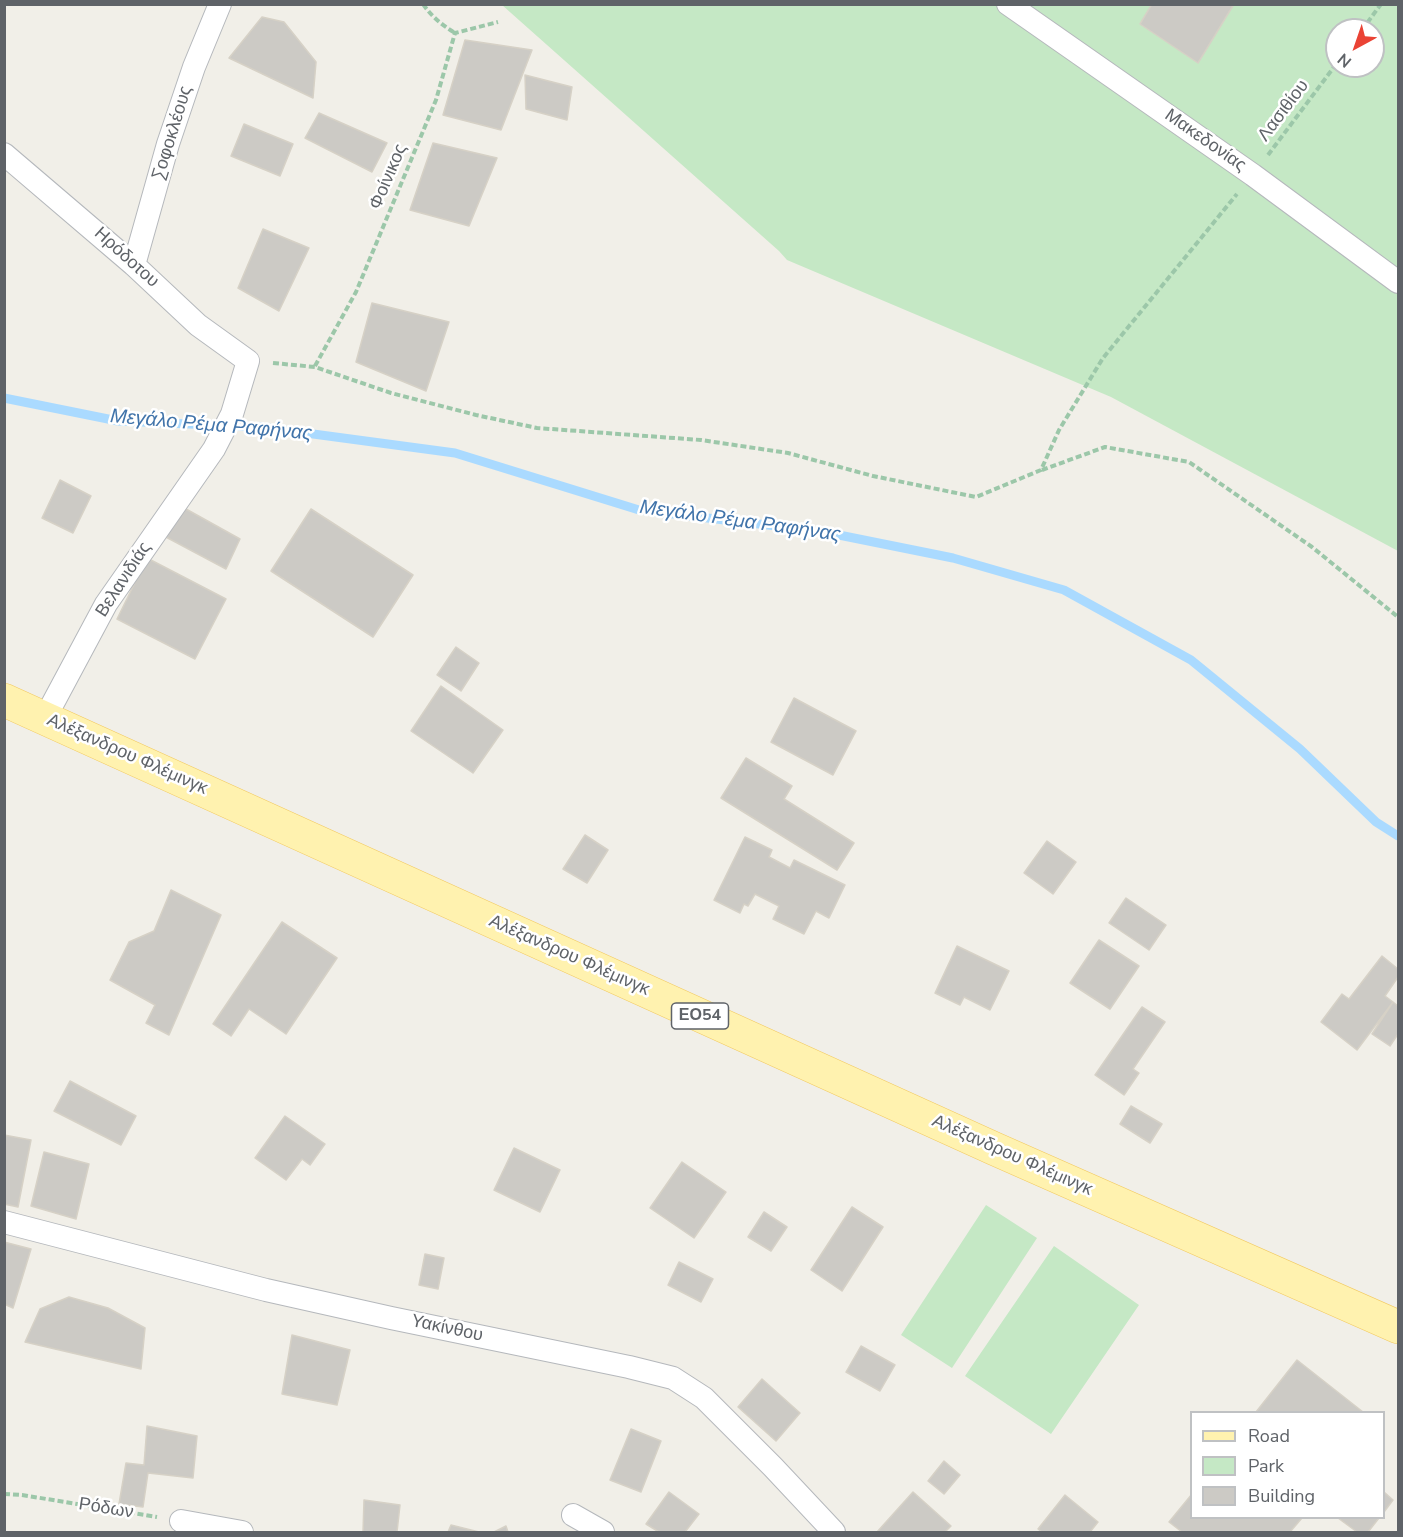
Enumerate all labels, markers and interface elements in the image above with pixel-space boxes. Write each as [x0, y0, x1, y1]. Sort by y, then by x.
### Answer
north arrow [1325, 18, 1385, 78]
text: N [1333, 48, 1356, 73]
street label: Λασιθίου [1254, 76, 1314, 146]
street label: Σοφοκλέους [148, 83, 198, 183]
street label: Μακεδονίας [1160, 105, 1250, 177]
street label: Φοίνικος [366, 141, 412, 213]
street label: Ηρόδοτου [89, 223, 163, 293]
water label: Μεγάλο Ρέμα Ραφήνας [109, 405, 313, 447]
water label: Μεγάλο Ρέμα Ραφήνας [638, 496, 842, 548]
street label: Βελανιδιάς [92, 538, 156, 622]
street label: Αλέξανδρου Φλέμινγκ [43, 710, 211, 800]
street label: Αλέξανδρου Φλέμινγκ [485, 911, 653, 1001]
road number: ΕΟ54 [672, 1003, 728, 1029]
street label: Αλέξανδρου Φλέμινγκ [928, 1111, 1096, 1201]
street label: Υακίνθου [409, 1311, 485, 1347]
legend [1190, 1411, 1385, 1519]
text: Road [1248, 1424, 1290, 1448]
text: Park [1248, 1454, 1284, 1478]
text: Building [1248, 1484, 1315, 1508]
street label: Ρόδων [77, 1494, 135, 1524]

